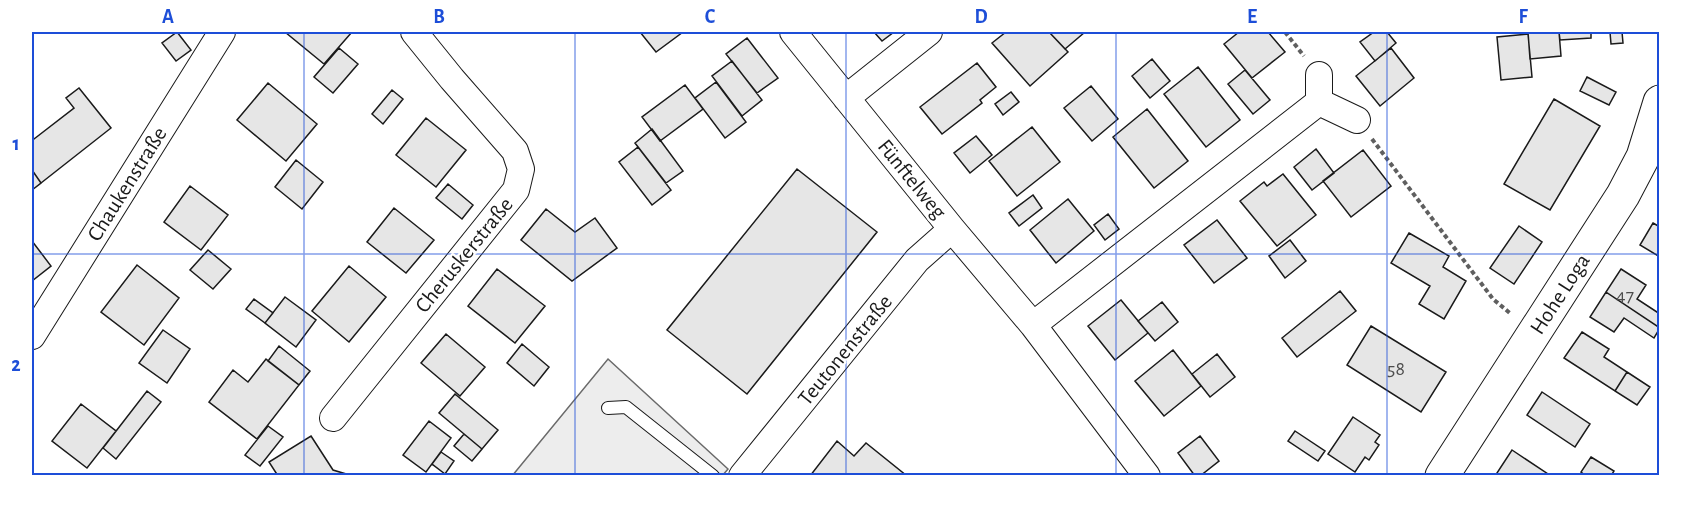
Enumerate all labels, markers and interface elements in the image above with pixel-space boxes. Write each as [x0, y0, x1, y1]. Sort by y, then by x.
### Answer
text: A [162, 7, 174, 27]
text: B [433, 7, 445, 27]
text: C [705, 7, 716, 27]
text: D [974, 7, 988, 27]
text: E [1247, 7, 1257, 27]
text: F [1518, 7, 1528, 27]
street label: Chaukenstraße [83, 123, 171, 245]
text: 1 [12, 134, 20, 154]
street label: Fünftelweg [874, 135, 951, 223]
street label: Cheruskerstraße [411, 193, 517, 317]
street label: Hohe Loga [1526, 250, 1594, 338]
house number: 47 [1616, 286, 1634, 306]
street label: Teutonenstraße [794, 290, 896, 410]
text: 2 [11, 355, 21, 375]
house number: 58 [1387, 359, 1405, 379]

